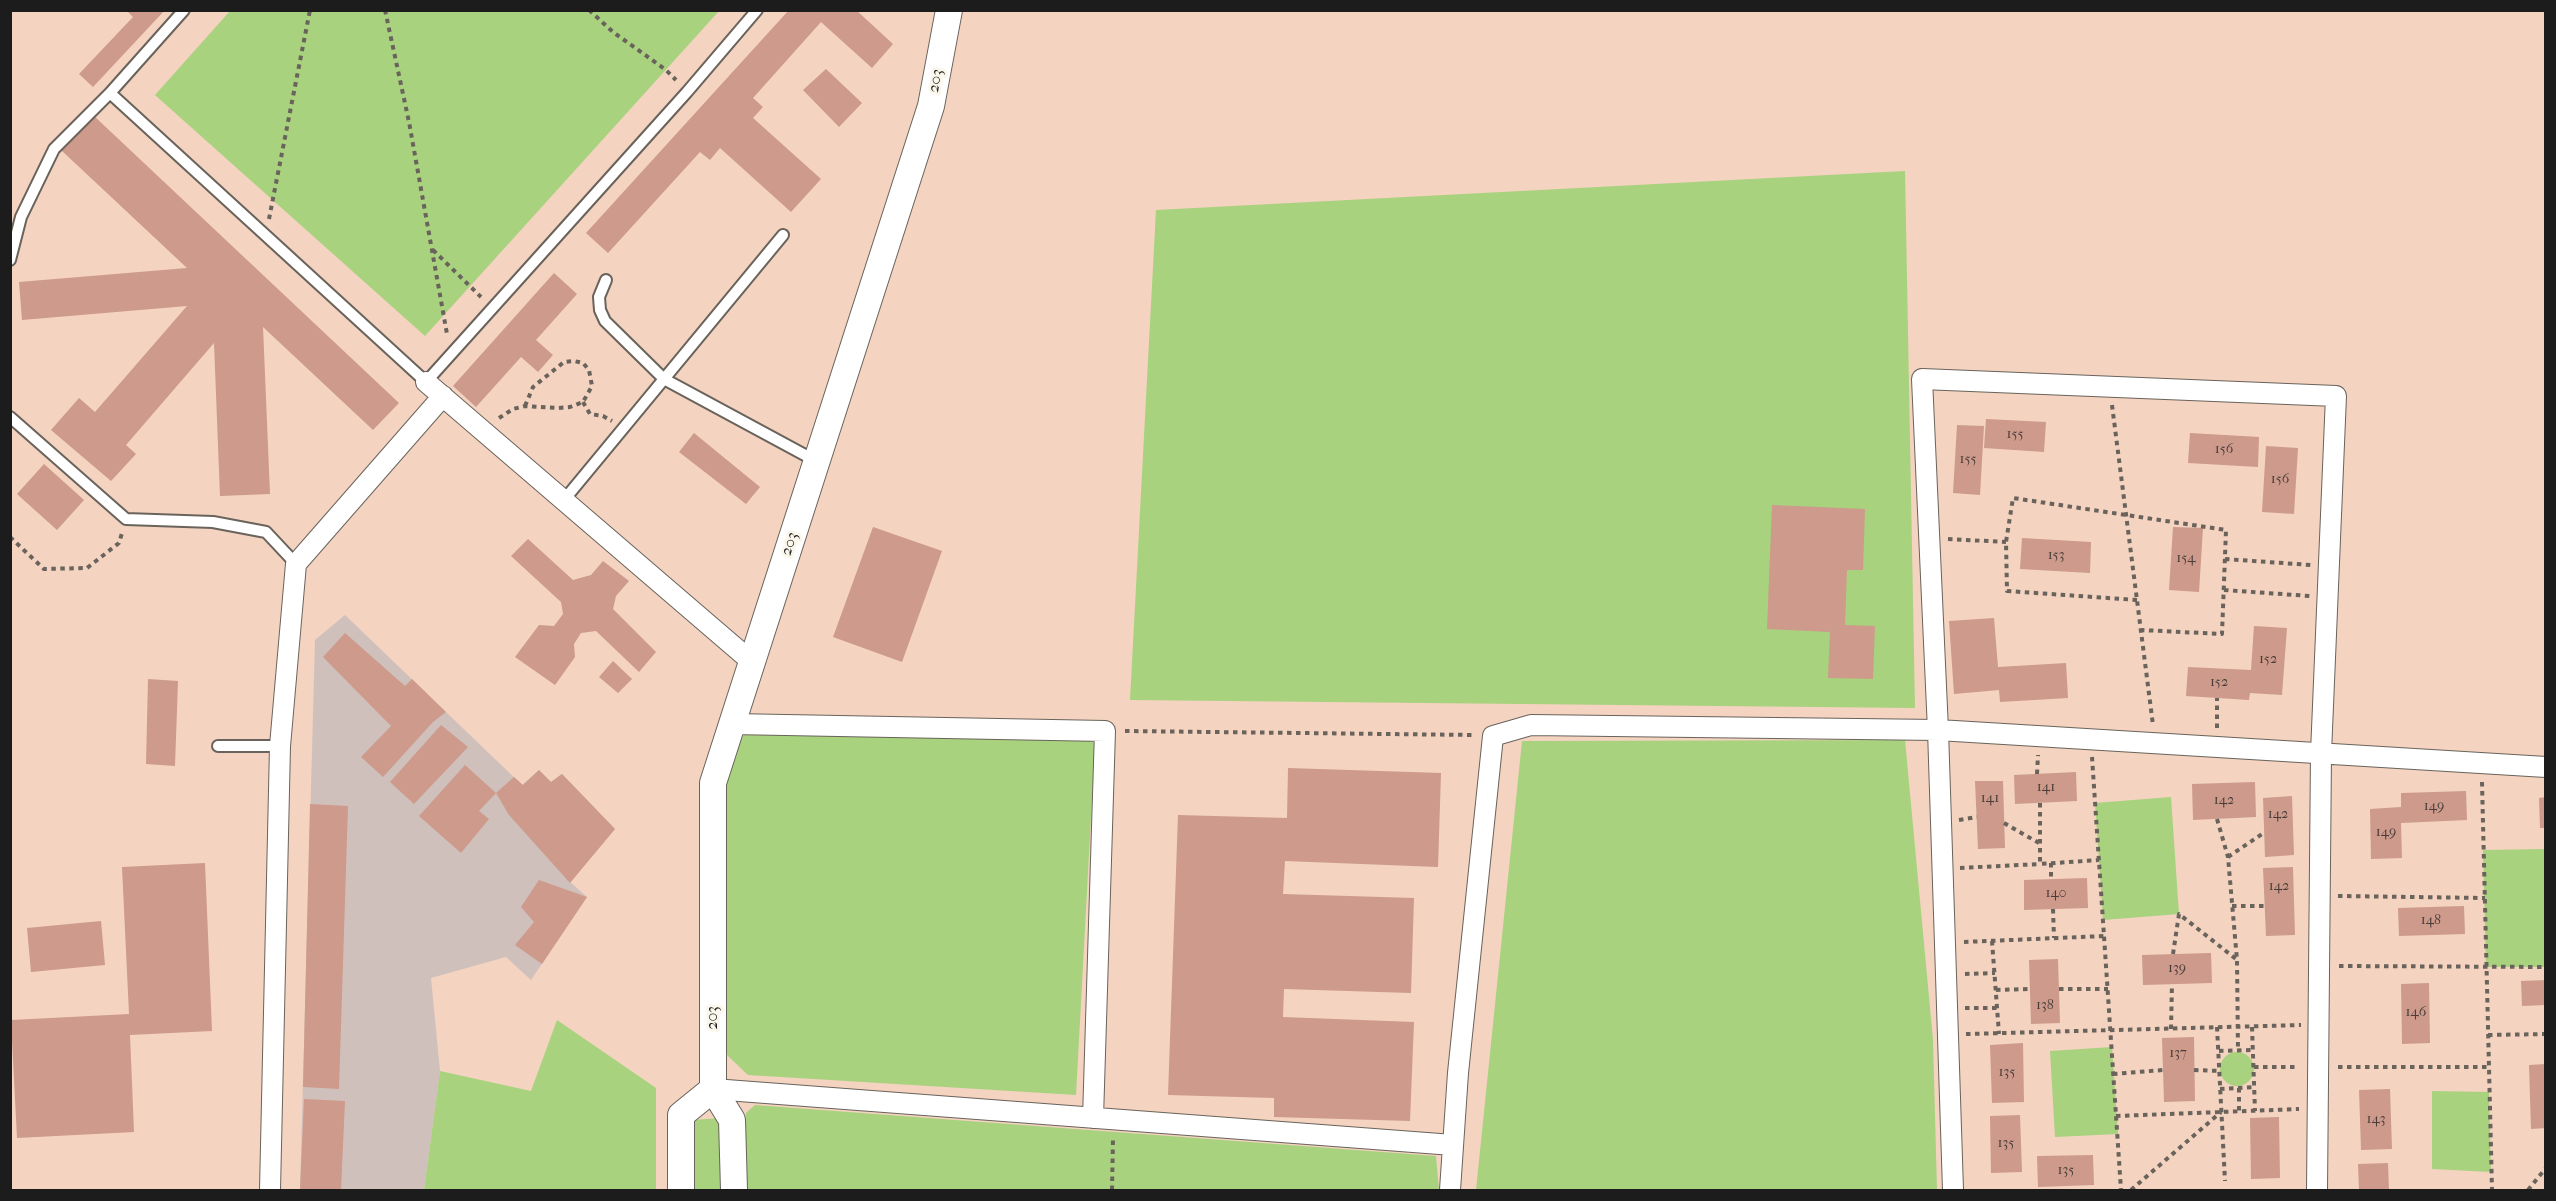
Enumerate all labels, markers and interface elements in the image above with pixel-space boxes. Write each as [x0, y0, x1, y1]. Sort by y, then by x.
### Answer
street label: 203 [924, 68, 948, 94]
house number: 155 [2007, 427, 2023, 443]
house number: 156 [2215, 442, 2233, 458]
house number: 155 [1960, 452, 1976, 468]
house number: 156 [2271, 472, 2289, 488]
street label: 203 [777, 530, 803, 558]
house number: 153 [2048, 548, 2064, 564]
house number: 154 [2176, 551, 2196, 567]
house number: 152 [2259, 652, 2277, 668]
house number: 152 [2210, 675, 2228, 691]
house number: 141 [2037, 780, 2055, 796]
house number: 141 [1981, 791, 1999, 807]
house number: 142 [2214, 793, 2234, 809]
house number: 149 [2424, 799, 2444, 815]
house number: 142 [2268, 807, 2288, 823]
house number: 149 [2376, 825, 2396, 841]
house number: 142 [2269, 879, 2289, 895]
house number: 140 [2046, 886, 2066, 902]
house number: 148 [2421, 913, 2441, 929]
house number: 139 [2168, 961, 2186, 977]
house number: 138 [2036, 998, 2054, 1014]
house number: 146 [2406, 1005, 2426, 1021]
street label: 203 [703, 1006, 723, 1030]
house number: 137 [2169, 1046, 2187, 1062]
house number: 135 [1999, 1065, 2015, 1081]
house number: 143 [2366, 1112, 2386, 1128]
house number: 135 [1998, 1136, 2014, 1152]
house number: 135 [2058, 1163, 2074, 1179]

